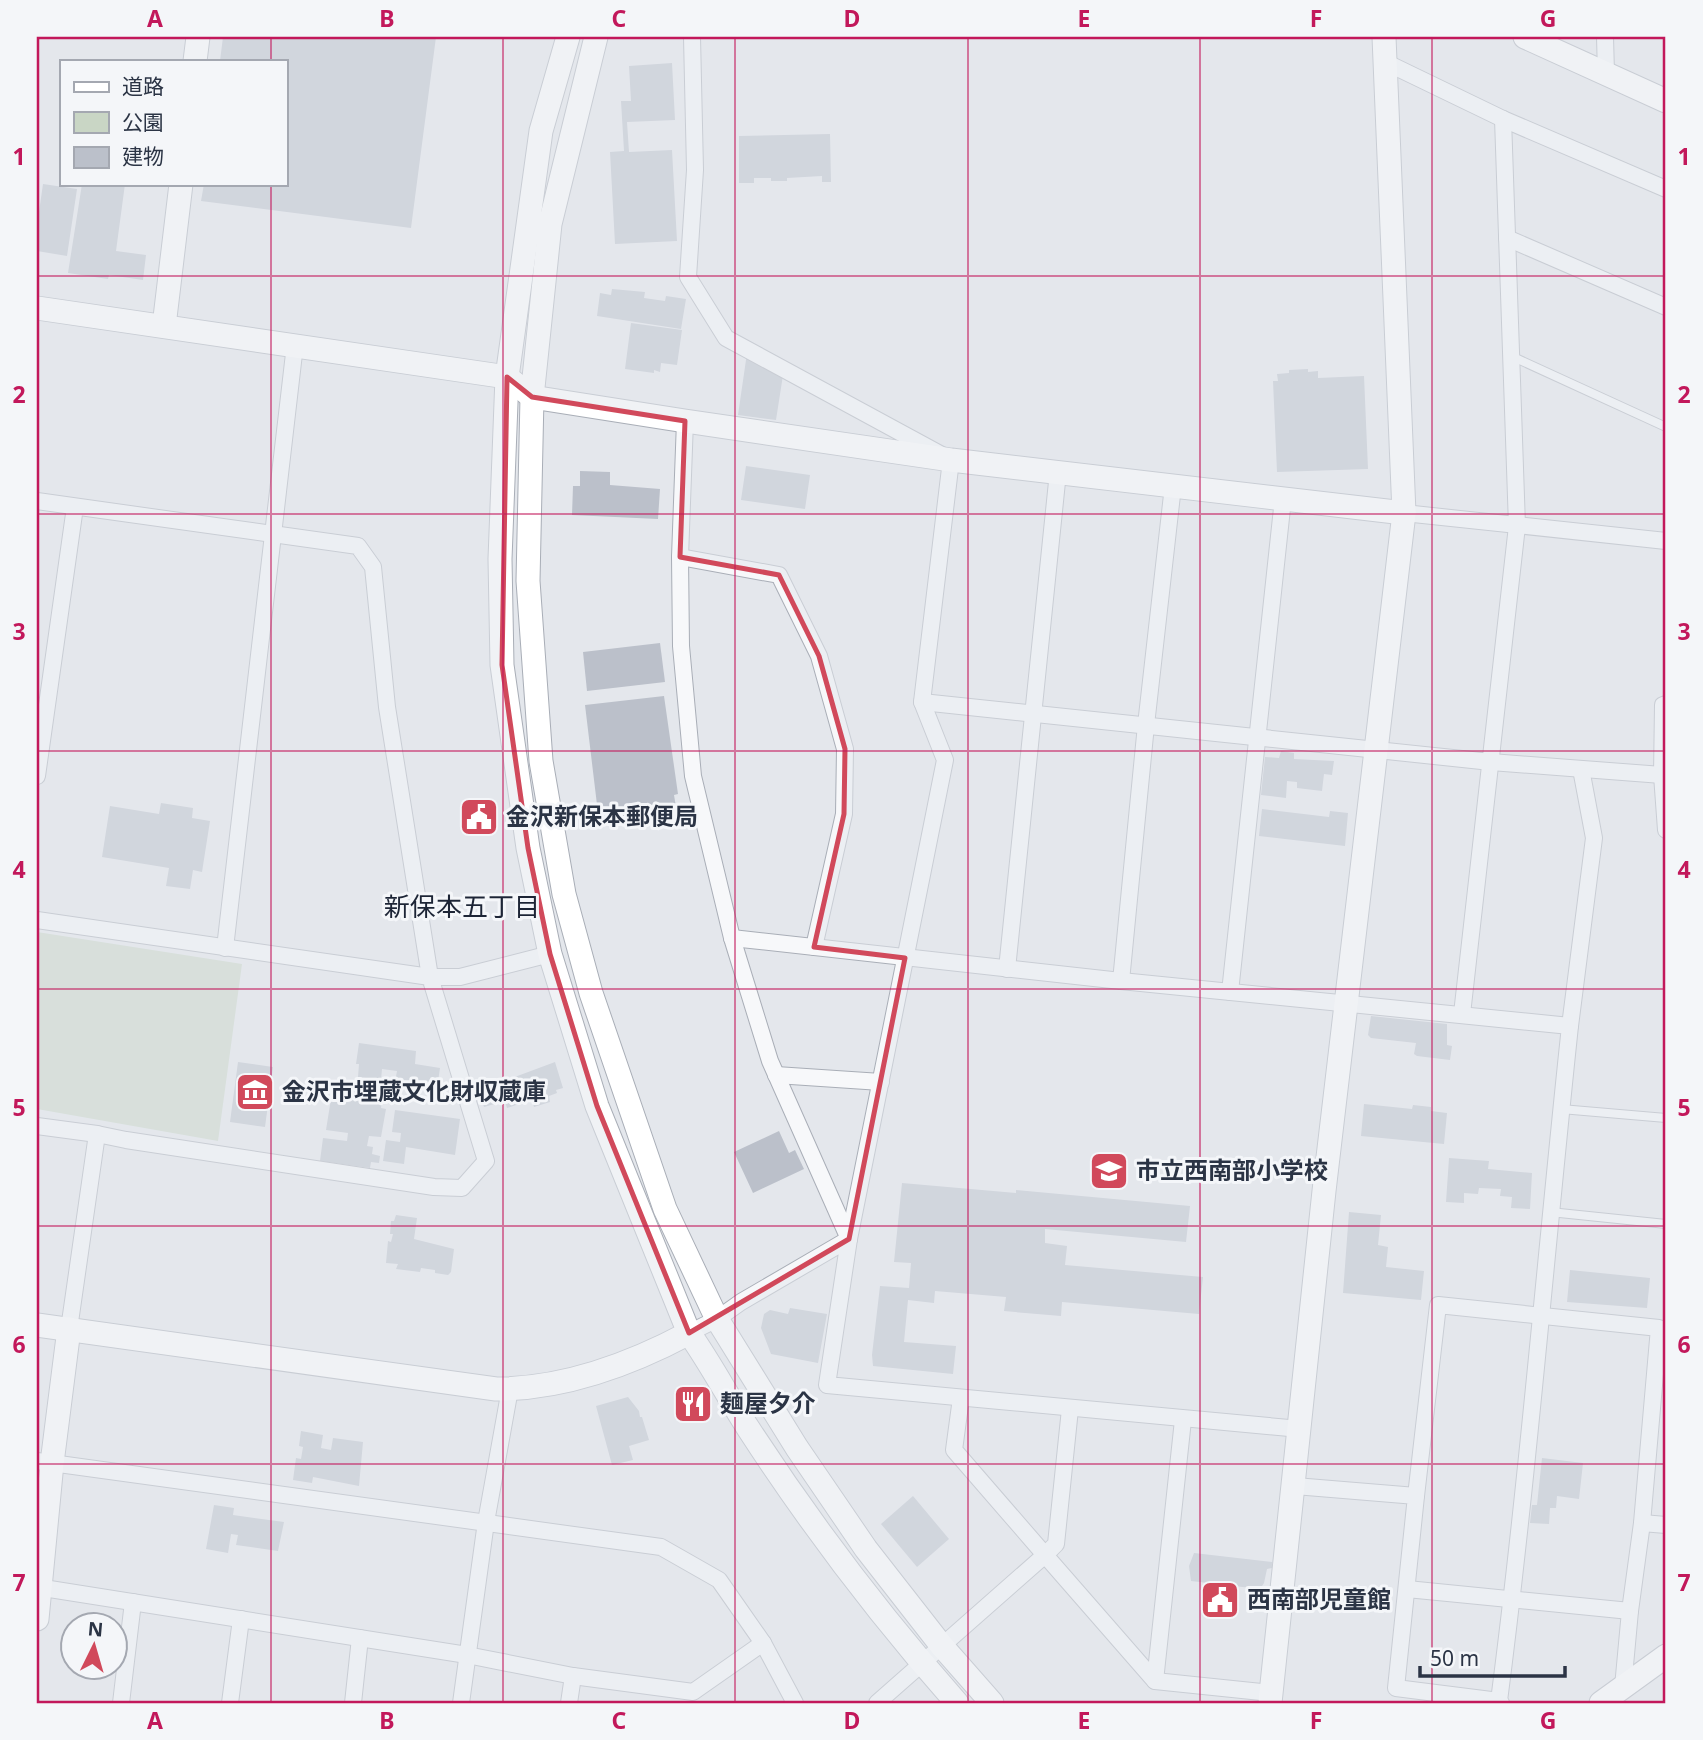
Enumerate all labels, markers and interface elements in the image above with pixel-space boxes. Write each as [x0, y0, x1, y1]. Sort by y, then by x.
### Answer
text: A [147, 2, 163, 34]
text: B [379, 2, 395, 34]
text: C [612, 2, 627, 34]
text: D [844, 2, 860, 34]
text: E [1078, 2, 1090, 34]
text: F [1310, 2, 1322, 34]
text: G [1540, 2, 1556, 34]
legend [60, 60, 287, 186]
text: 道路 [122, 72, 164, 100]
text: 公園 [122, 108, 164, 136]
text: 1 [12, 140, 26, 172]
text: 1 [1677, 140, 1691, 172]
text: 建物 [122, 142, 164, 170]
text: 2 [12, 378, 26, 410]
text: 2 [1677, 378, 1691, 410]
text: 3 [12, 615, 26, 647]
text: 3 [1677, 615, 1691, 647]
public building icon: 金沢新保本郵便局 [458, 796, 500, 838]
place label: 金沢新保本郵便局 [506, 799, 698, 832]
text: 4 [12, 853, 26, 885]
text: 4 [1677, 853, 1691, 885]
district label: 新保本五丁目 [384, 888, 540, 924]
museum icon: 金沢市埋蔵文化財収蔵庫 [234, 1071, 276, 1113]
place label: 金沢市埋蔵文化財収蔵庫 [282, 1074, 546, 1107]
text: 5 [12, 1091, 26, 1123]
text: 5 [1677, 1091, 1691, 1123]
school or university icon: 市立西南部小学校 [1088, 1150, 1130, 1192]
place label: 市立西南部小学校 [1136, 1153, 1328, 1186]
text: 6 [12, 1328, 26, 1360]
text: 6 [1677, 1328, 1691, 1360]
restaurant icon: 麺屋夕介 [672, 1383, 714, 1425]
place label: 麺屋夕介 [720, 1386, 816, 1419]
text: 7 [12, 1566, 26, 1598]
text: 7 [1677, 1566, 1691, 1598]
public building icon: 西南部児童館 [1199, 1579, 1241, 1621]
place label: 西南部児童館 [1247, 1582, 1391, 1615]
north arrow [60, 1610, 130, 1680]
text: N [87, 1615, 104, 1643]
scale bar [1420, 1635, 1565, 1679]
text: 50 m [1430, 1644, 1479, 1672]
text: A [147, 1704, 163, 1736]
text: B [379, 1704, 395, 1736]
text: C [612, 1704, 627, 1736]
text: D [844, 1704, 860, 1736]
text: E [1078, 1704, 1090, 1736]
text: F [1310, 1704, 1322, 1736]
text: G [1540, 1704, 1556, 1736]

